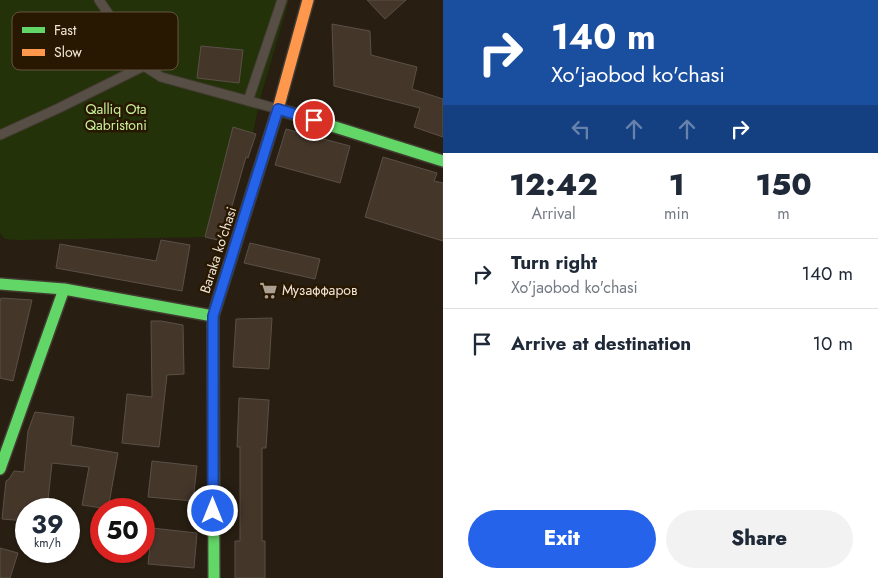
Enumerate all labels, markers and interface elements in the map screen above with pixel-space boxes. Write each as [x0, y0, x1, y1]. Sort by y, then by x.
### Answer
legend [12, 12, 178, 70]
text: 140 m [551, 12, 656, 62]
text: Fast [54, 20, 77, 40]
icon: right [468, 20, 533, 85]
text: Slow [54, 42, 82, 62]
text: Xo'jaobod ko'chasi [551, 58, 725, 90]
park label: Qalliq Ota Qabristoni [85, 99, 147, 135]
pin [293, 99, 335, 141]
icon: arrive [300, 106, 328, 134]
icon: left [567, 115, 595, 143]
icon: ahead [620, 115, 648, 143]
icon: ahead [673, 115, 701, 143]
icon: right [726, 115, 754, 143]
text: 12:42 [509, 163, 598, 206]
text: 1 [669, 163, 685, 206]
text: 150 [755, 163, 812, 206]
text: Arrival [531, 202, 576, 225]
text: min [664, 202, 689, 225]
text: m [777, 202, 790, 225]
street label: Baraka ko'chasi [195, 204, 241, 296]
text: Turn right [511, 249, 597, 276]
icon: right [468, 260, 496, 288]
text: 140 m [801, 260, 853, 287]
text: Xo'jaobod ko'chasi [511, 276, 638, 299]
supermarket icon: Музаффаров [258, 280, 278, 300]
place label: Музаффаров [282, 280, 357, 300]
icon: arrive [468, 330, 496, 358]
text: Arrive at destination [511, 330, 691, 357]
text: 10 m [813, 330, 853, 357]
position arrow [186, 484, 238, 536]
speed limit sign: 50 [90, 498, 155, 563]
text: 39 [31, 506, 64, 542]
button: Exit [468, 510, 656, 568]
button: Share [666, 510, 853, 568]
text: km/h [34, 534, 61, 552]

